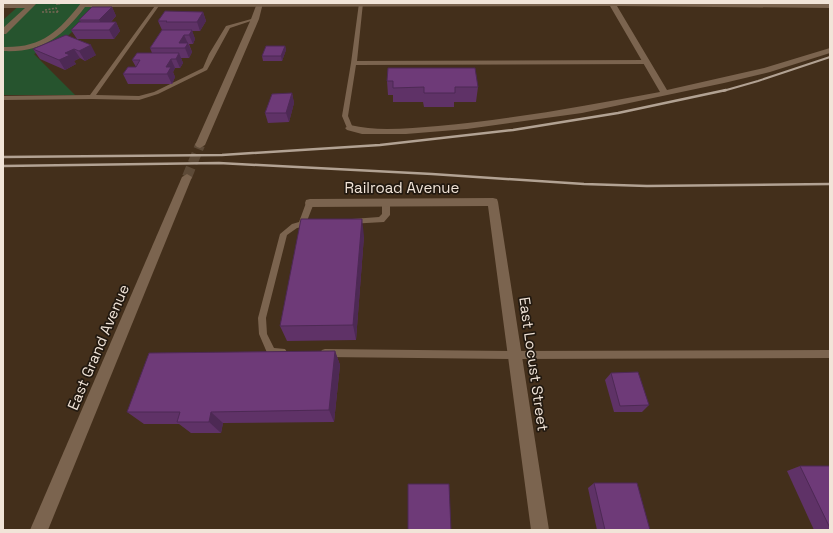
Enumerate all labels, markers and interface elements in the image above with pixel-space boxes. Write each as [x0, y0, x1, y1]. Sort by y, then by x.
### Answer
street label: Railroad Avenue [345, 178, 460, 197]
street label: East Grand Avenue [63, 281, 133, 413]
street label: East Locust Street [515, 296, 553, 432]

